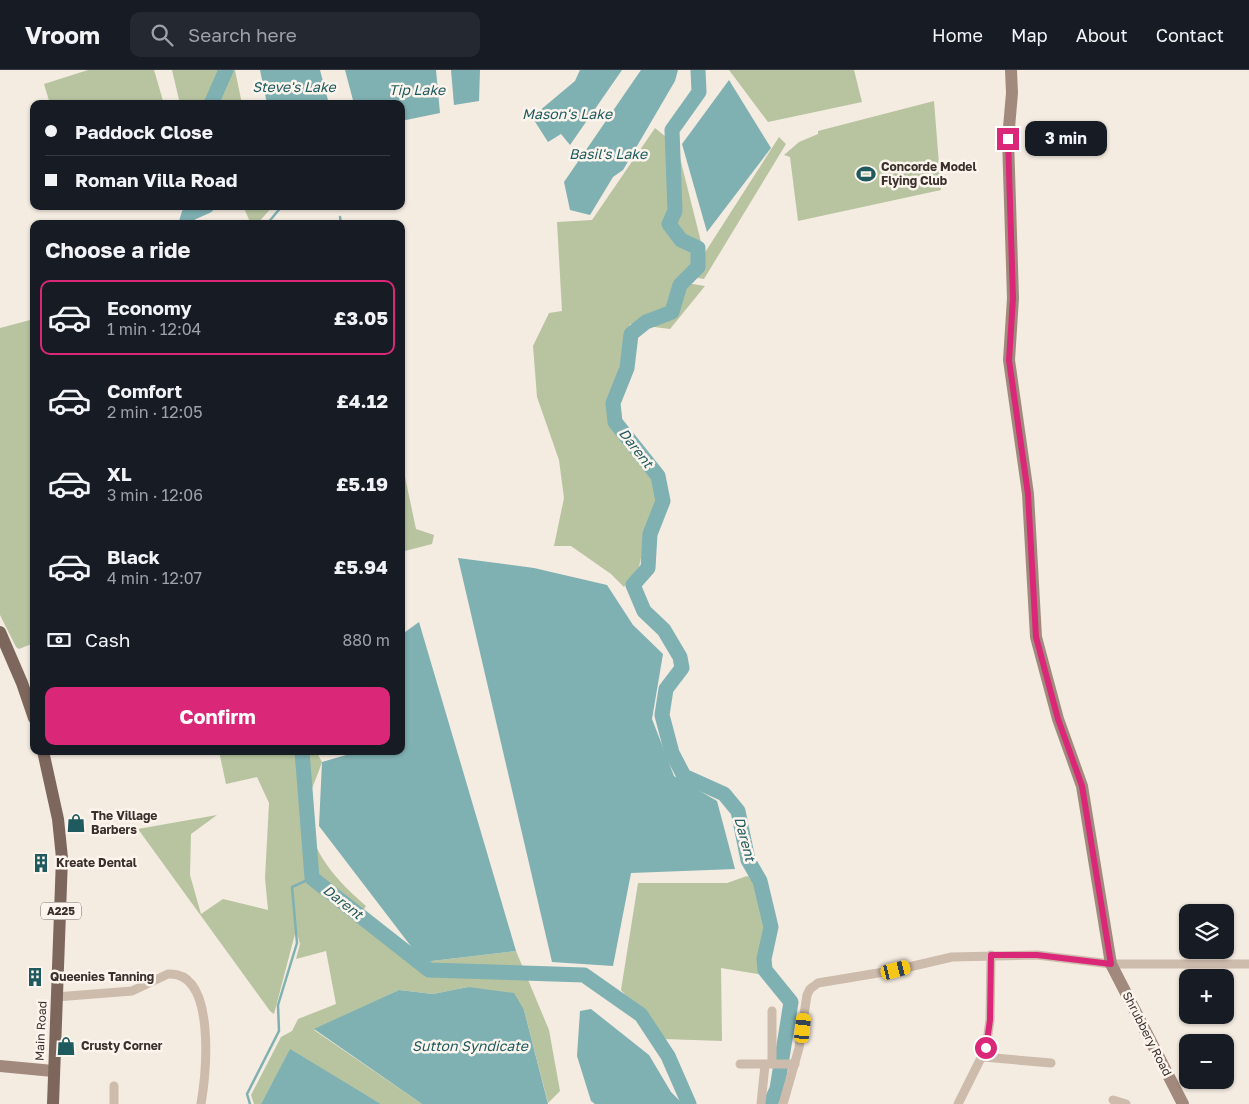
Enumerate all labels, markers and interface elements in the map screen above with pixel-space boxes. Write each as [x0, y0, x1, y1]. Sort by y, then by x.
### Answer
search box [130, 12, 480, 57]
text: Vroom [25, 20, 100, 49]
icon: search [148, 21, 176, 49]
text: Search here [188, 23, 297, 46]
text: Home [932, 24, 983, 46]
text: Map [1011, 24, 1048, 46]
text: About [1076, 24, 1128, 46]
text: Contact [1156, 24, 1224, 46]
water label: Steve's Lake [252, 78, 337, 95]
water label: Tip Lake [389, 81, 446, 98]
water label: Mason's Lake [522, 105, 613, 122]
text: Paddock Close [75, 120, 213, 143]
callout: 3 min [1026, 122, 1108, 156]
route end [997, 128, 1019, 150]
text: 3 min [1045, 128, 1087, 148]
water label: Basil's Lake [569, 145, 648, 162]
place label: Concorde Model Flying Club [881, 159, 976, 188]
sports icon: Concorde Model Flying Club [855, 163, 877, 185]
text: Roman Villa Road [75, 168, 237, 191]
text: Choose a ride [45, 236, 191, 263]
icon: car [47, 295, 92, 340]
text: Economy [107, 296, 192, 319]
text: £3.05 [334, 306, 388, 329]
text: 1 min · 12:04 [107, 319, 201, 339]
icon: car [47, 378, 92, 423]
text: Comfort [107, 379, 182, 402]
text: £4.12 [336, 389, 388, 412]
text: 2 min · 12:05 [107, 402, 202, 422]
water label: Darent [616, 425, 658, 472]
icon: car [47, 461, 92, 506]
text: XL [107, 462, 132, 485]
text: £5.19 [336, 472, 388, 495]
text: 3 min · 12:06 [107, 485, 203, 505]
icon: car [47, 544, 92, 589]
text: Black [107, 545, 160, 568]
text: £5.94 [334, 555, 388, 578]
text: 4 min · 12:07 [107, 568, 202, 588]
icon: cash [45, 626, 73, 654]
text: Cash [85, 628, 130, 651]
text: 880 m [342, 630, 390, 650]
button: Confirm [45, 687, 390, 745]
place label: The Village Barbers [91, 808, 157, 837]
shop icon: The Village Barbers [65, 812, 87, 834]
water label: Darent [731, 815, 760, 864]
building icon: Kreate Dental [30, 852, 52, 874]
place label: Kreate Dental [56, 855, 137, 870]
water label: Darent [320, 881, 367, 923]
road number: A225 [41, 902, 81, 919]
map controls [1179, 904, 1234, 1089]
button: layers [1179, 904, 1234, 959]
car [879, 959, 912, 981]
building icon: Queenies Tanning [24, 966, 46, 988]
place label: Queenies Tanning [50, 969, 154, 984]
button: + [1179, 969, 1234, 1024]
street label: Shrubbery Road [1120, 989, 1175, 1079]
street label: Main Road [31, 1001, 50, 1061]
car [793, 1012, 812, 1044]
button: − [1179, 1034, 1234, 1089]
shop icon: Crusty Corner [55, 1035, 77, 1057]
water label: Sutton Syndicate [412, 1037, 529, 1054]
route start [975, 1037, 997, 1059]
place label: Crusty Corner [81, 1038, 163, 1053]

